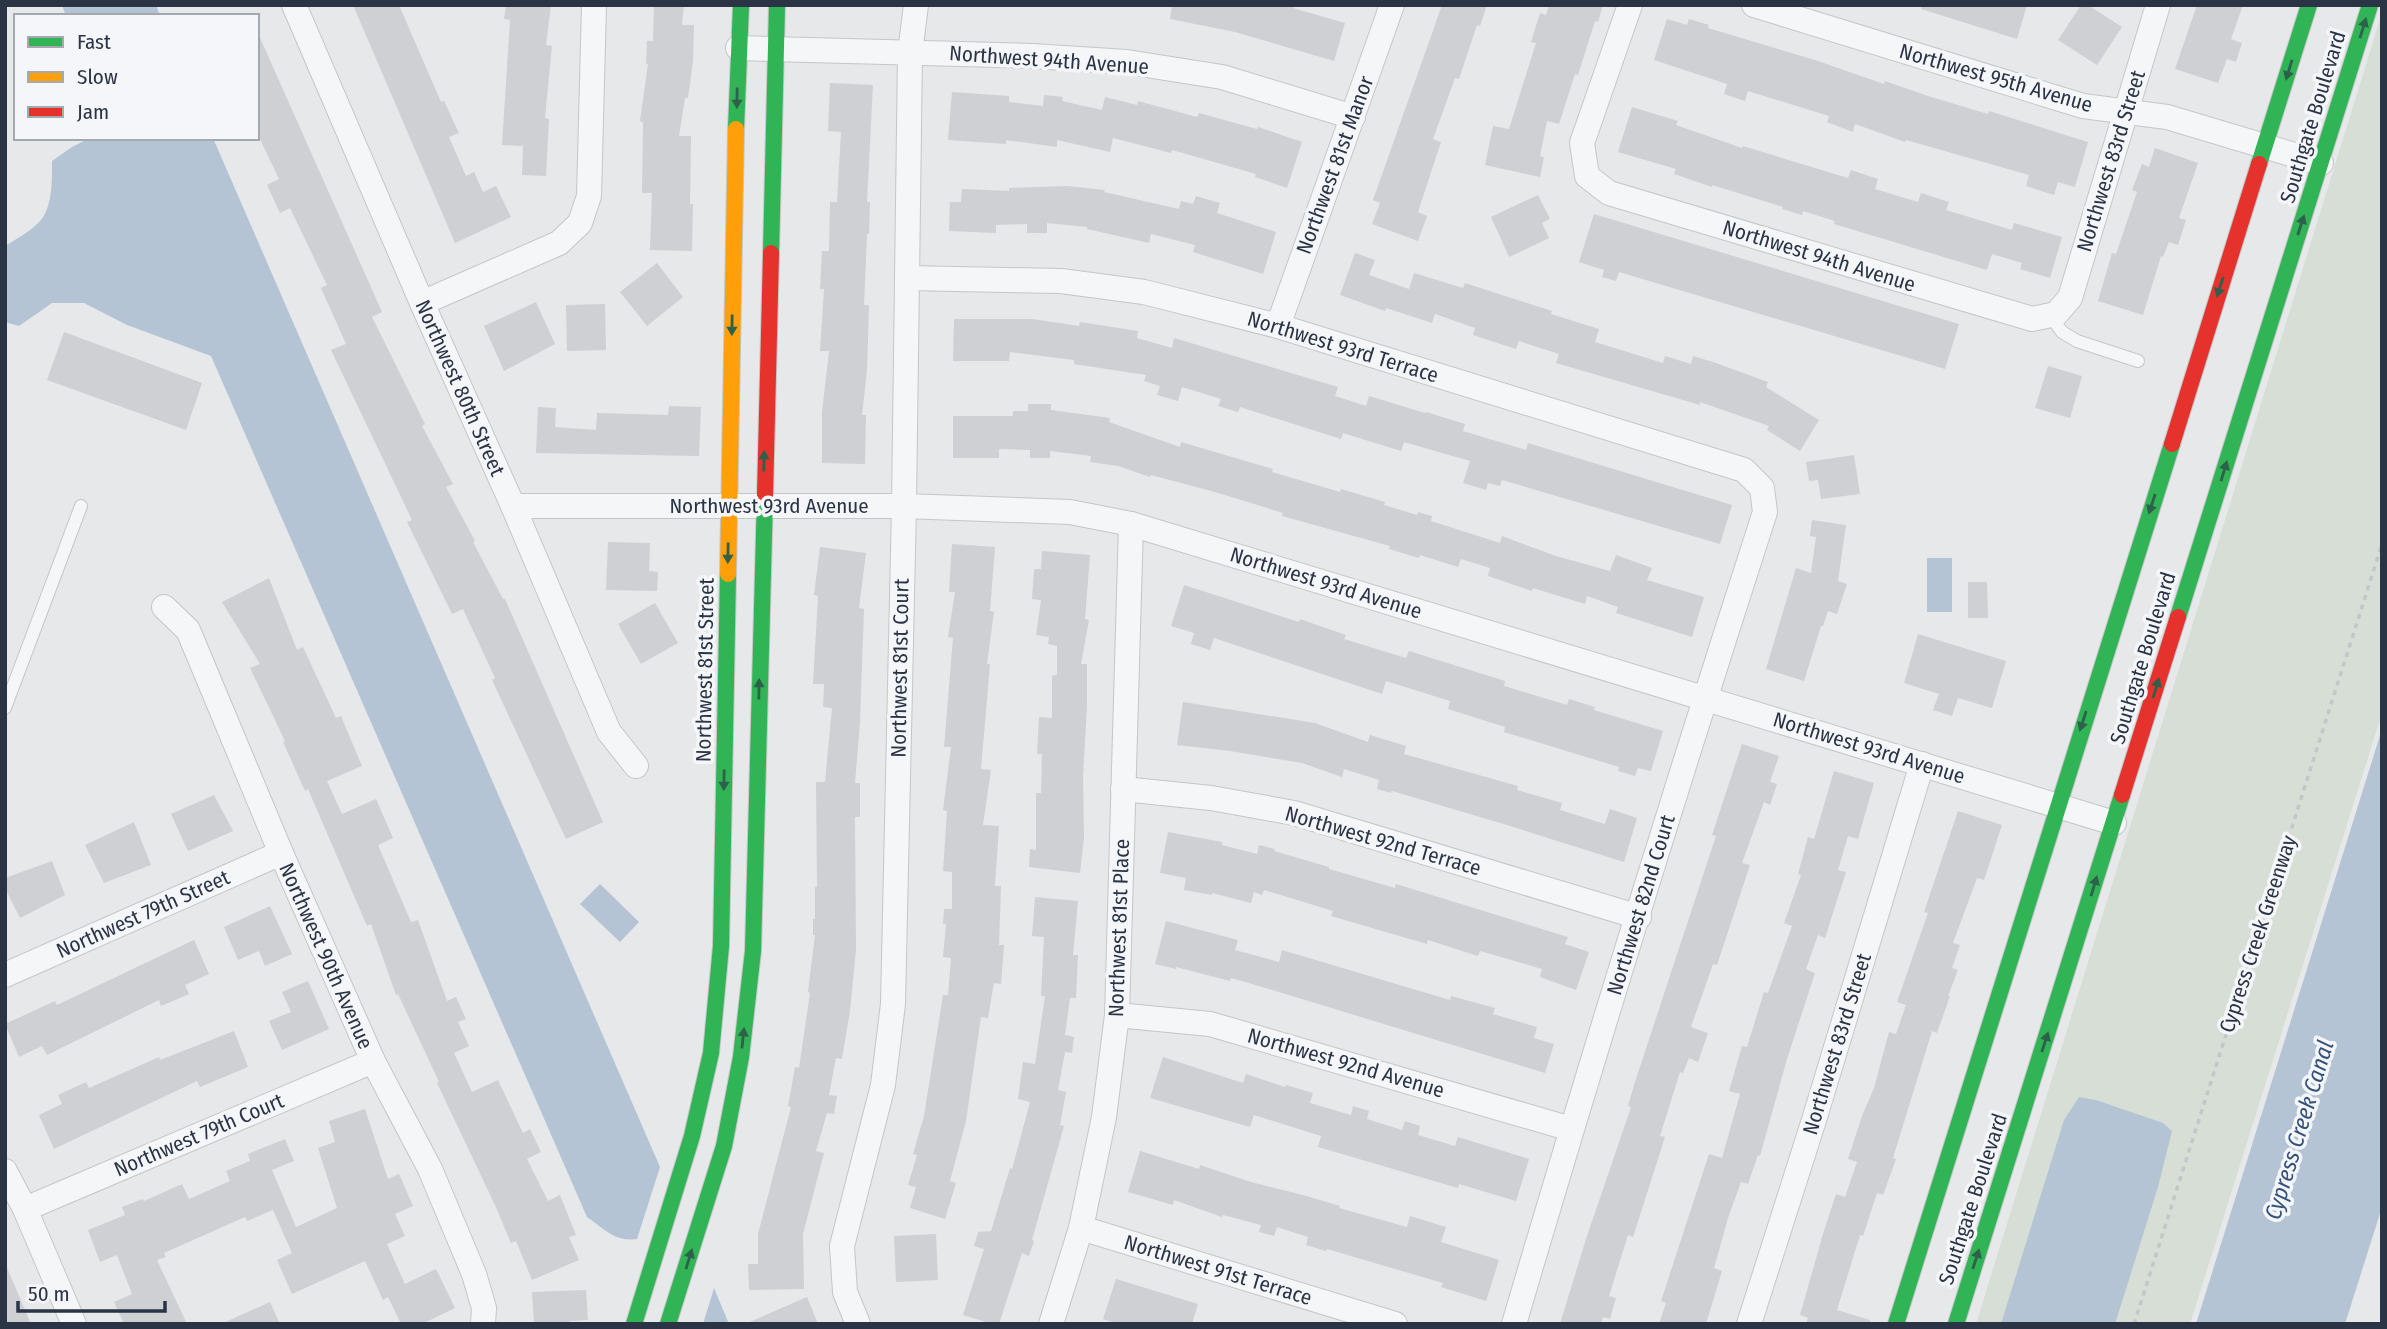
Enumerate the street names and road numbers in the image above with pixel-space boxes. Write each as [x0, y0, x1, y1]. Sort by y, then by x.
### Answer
street label: Southgate Boulevard [2274, 28, 2352, 206]
street label: Northwest 95th Avenue [1896, 38, 2096, 118]
street label: Northwest 94th Avenue [948, 40, 1150, 80]
street label: Northwest 83rd Street [2071, 67, 2151, 255]
street label: Northwest 81st Manor [1291, 72, 1380, 258]
street label: Northwest 94th Avenue [1720, 214, 1918, 298]
street label: Northwest 80th Street [410, 296, 511, 480]
street label: Northwest 93rd Terrace [1244, 306, 1442, 388]
street label: Northwest 93rd Avenue [669, 493, 869, 519]
street label: Northwest 93rd Avenue [1227, 541, 1425, 625]
street label: Southgate Boulevard [2104, 569, 2182, 747]
street label: Northwest 81st Street [690, 577, 720, 762]
street label: Northwest 81st Court [885, 578, 915, 758]
street label: Northwest 93rd Avenue [1770, 706, 1968, 790]
street label: Northwest 92nd Terrace [1282, 801, 1484, 881]
street label: Northwest 82nd Court [1601, 812, 1681, 998]
street label: Cypress Creek Greenway [2214, 831, 2302, 1036]
street label: Northwest 81st Place [1103, 838, 1135, 1018]
street label: Northwest 90th Avenue [273, 859, 379, 1053]
street label: Northwest 79th Street [52, 864, 234, 964]
street label: Northwest 83rd Street [1797, 950, 1877, 1138]
street label: Northwest 92nd Avenue [1245, 1022, 1447, 1104]
street label: Northwest 79th Court [110, 1087, 288, 1182]
street label: Southgate Boulevard [1933, 1110, 2013, 1288]
street label: Northwest 91st Terrace [1121, 1229, 1315, 1311]

